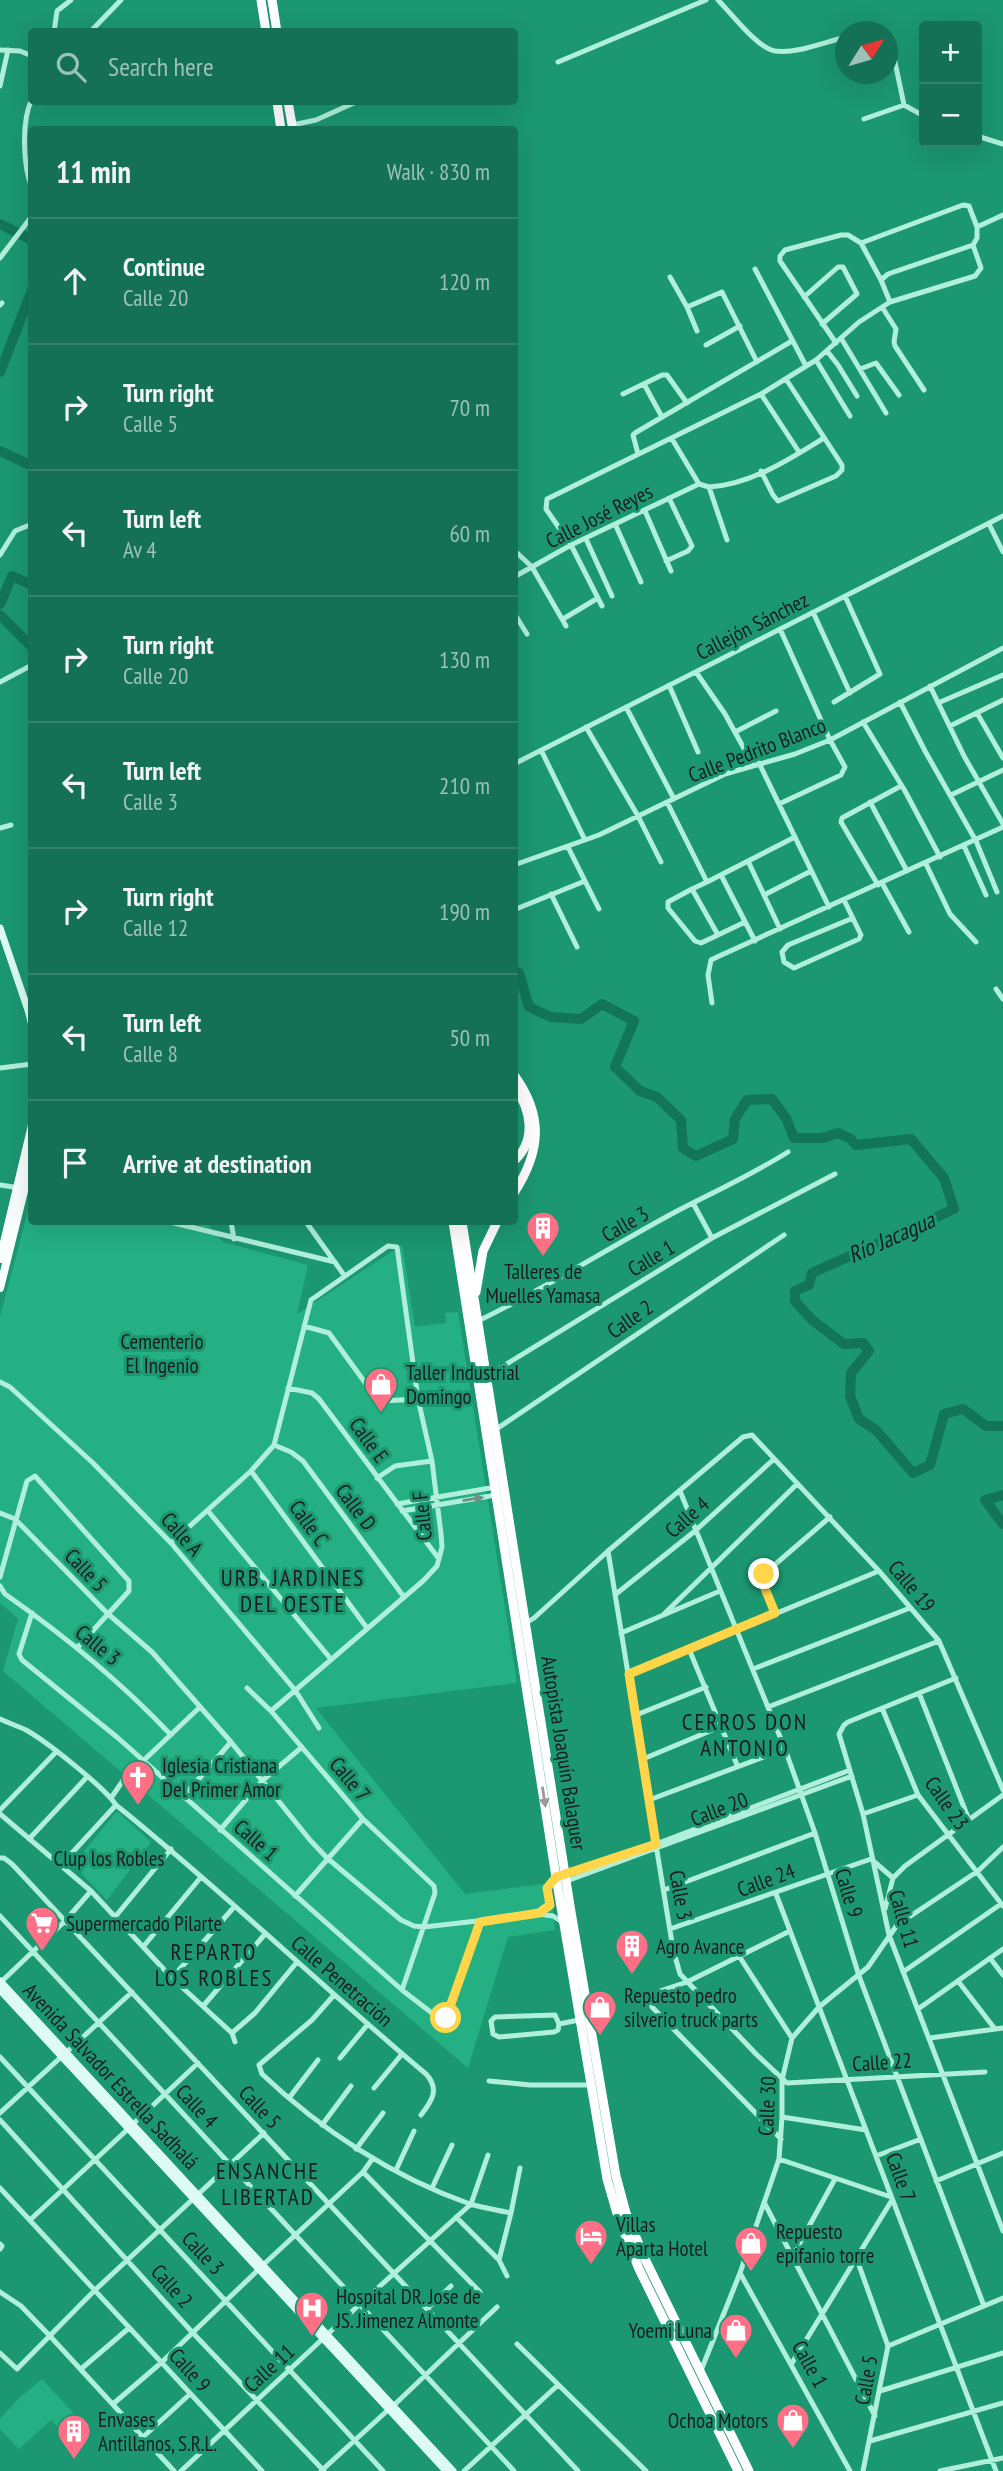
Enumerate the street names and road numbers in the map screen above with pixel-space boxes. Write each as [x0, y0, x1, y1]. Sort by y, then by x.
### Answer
street label: Calle José Reyes [541, 478, 657, 554]
street label: Callejón Sánchez [691, 586, 813, 666]
street label: Calle Pedrito Blanco [684, 711, 830, 789]
street label: Calle 3 [597, 1200, 653, 1248]
street label: Calle 1 [623, 1234, 679, 1282]
street label: Calle 2 [602, 1294, 658, 1344]
street label: Calle E [343, 1412, 395, 1468]
street label: Calle D [330, 1478, 382, 1536]
street label: Calle F [406, 1490, 438, 1542]
street label: Calle 4 [659, 1490, 715, 1544]
street label: Calle C [283, 1495, 335, 1552]
street label: Calle A [155, 1506, 209, 1562]
street label: Calle 5 [59, 1543, 113, 1597]
street label: Calle 19 [883, 1555, 941, 1617]
street label: Calle 3 [70, 1619, 126, 1671]
street label: Autopista Joaquín Balaguer [535, 1654, 593, 1852]
street label: Calle 7 [324, 1751, 376, 1807]
street label: Calle 23 [919, 1771, 975, 1835]
street label: Calle 20 [686, 1786, 752, 1832]
street label: Calle 1 [228, 1813, 284, 1867]
street label: Calle 24 [733, 1857, 799, 1903]
street label: Calle 9 [829, 1865, 869, 1921]
street label: Calle 3 [663, 1868, 699, 1922]
street label: Calle 11 [883, 1887, 925, 1951]
street label: Calle Penetración [285, 1929, 399, 2033]
street label: Avenida Salvador Estrella Sadhalá [17, 1977, 205, 2175]
street label: Calle 22 [851, 2046, 913, 2078]
street label: Calle 30 [752, 2076, 782, 2136]
street label: Calle 4 [170, 2078, 224, 2134]
street label: Calle 5 [233, 2079, 287, 2135]
street label: Calle 7 [880, 2149, 922, 2205]
street label: Calle 3 [176, 2225, 230, 2281]
street label: Calle 2 [145, 2258, 199, 2314]
street label: Calle 1 [786, 2336, 834, 2392]
street label: Calle 11 [238, 2338, 300, 2398]
street label: Calle 9 [163, 2342, 217, 2398]
street label: Calle 5 [848, 2353, 884, 2407]

